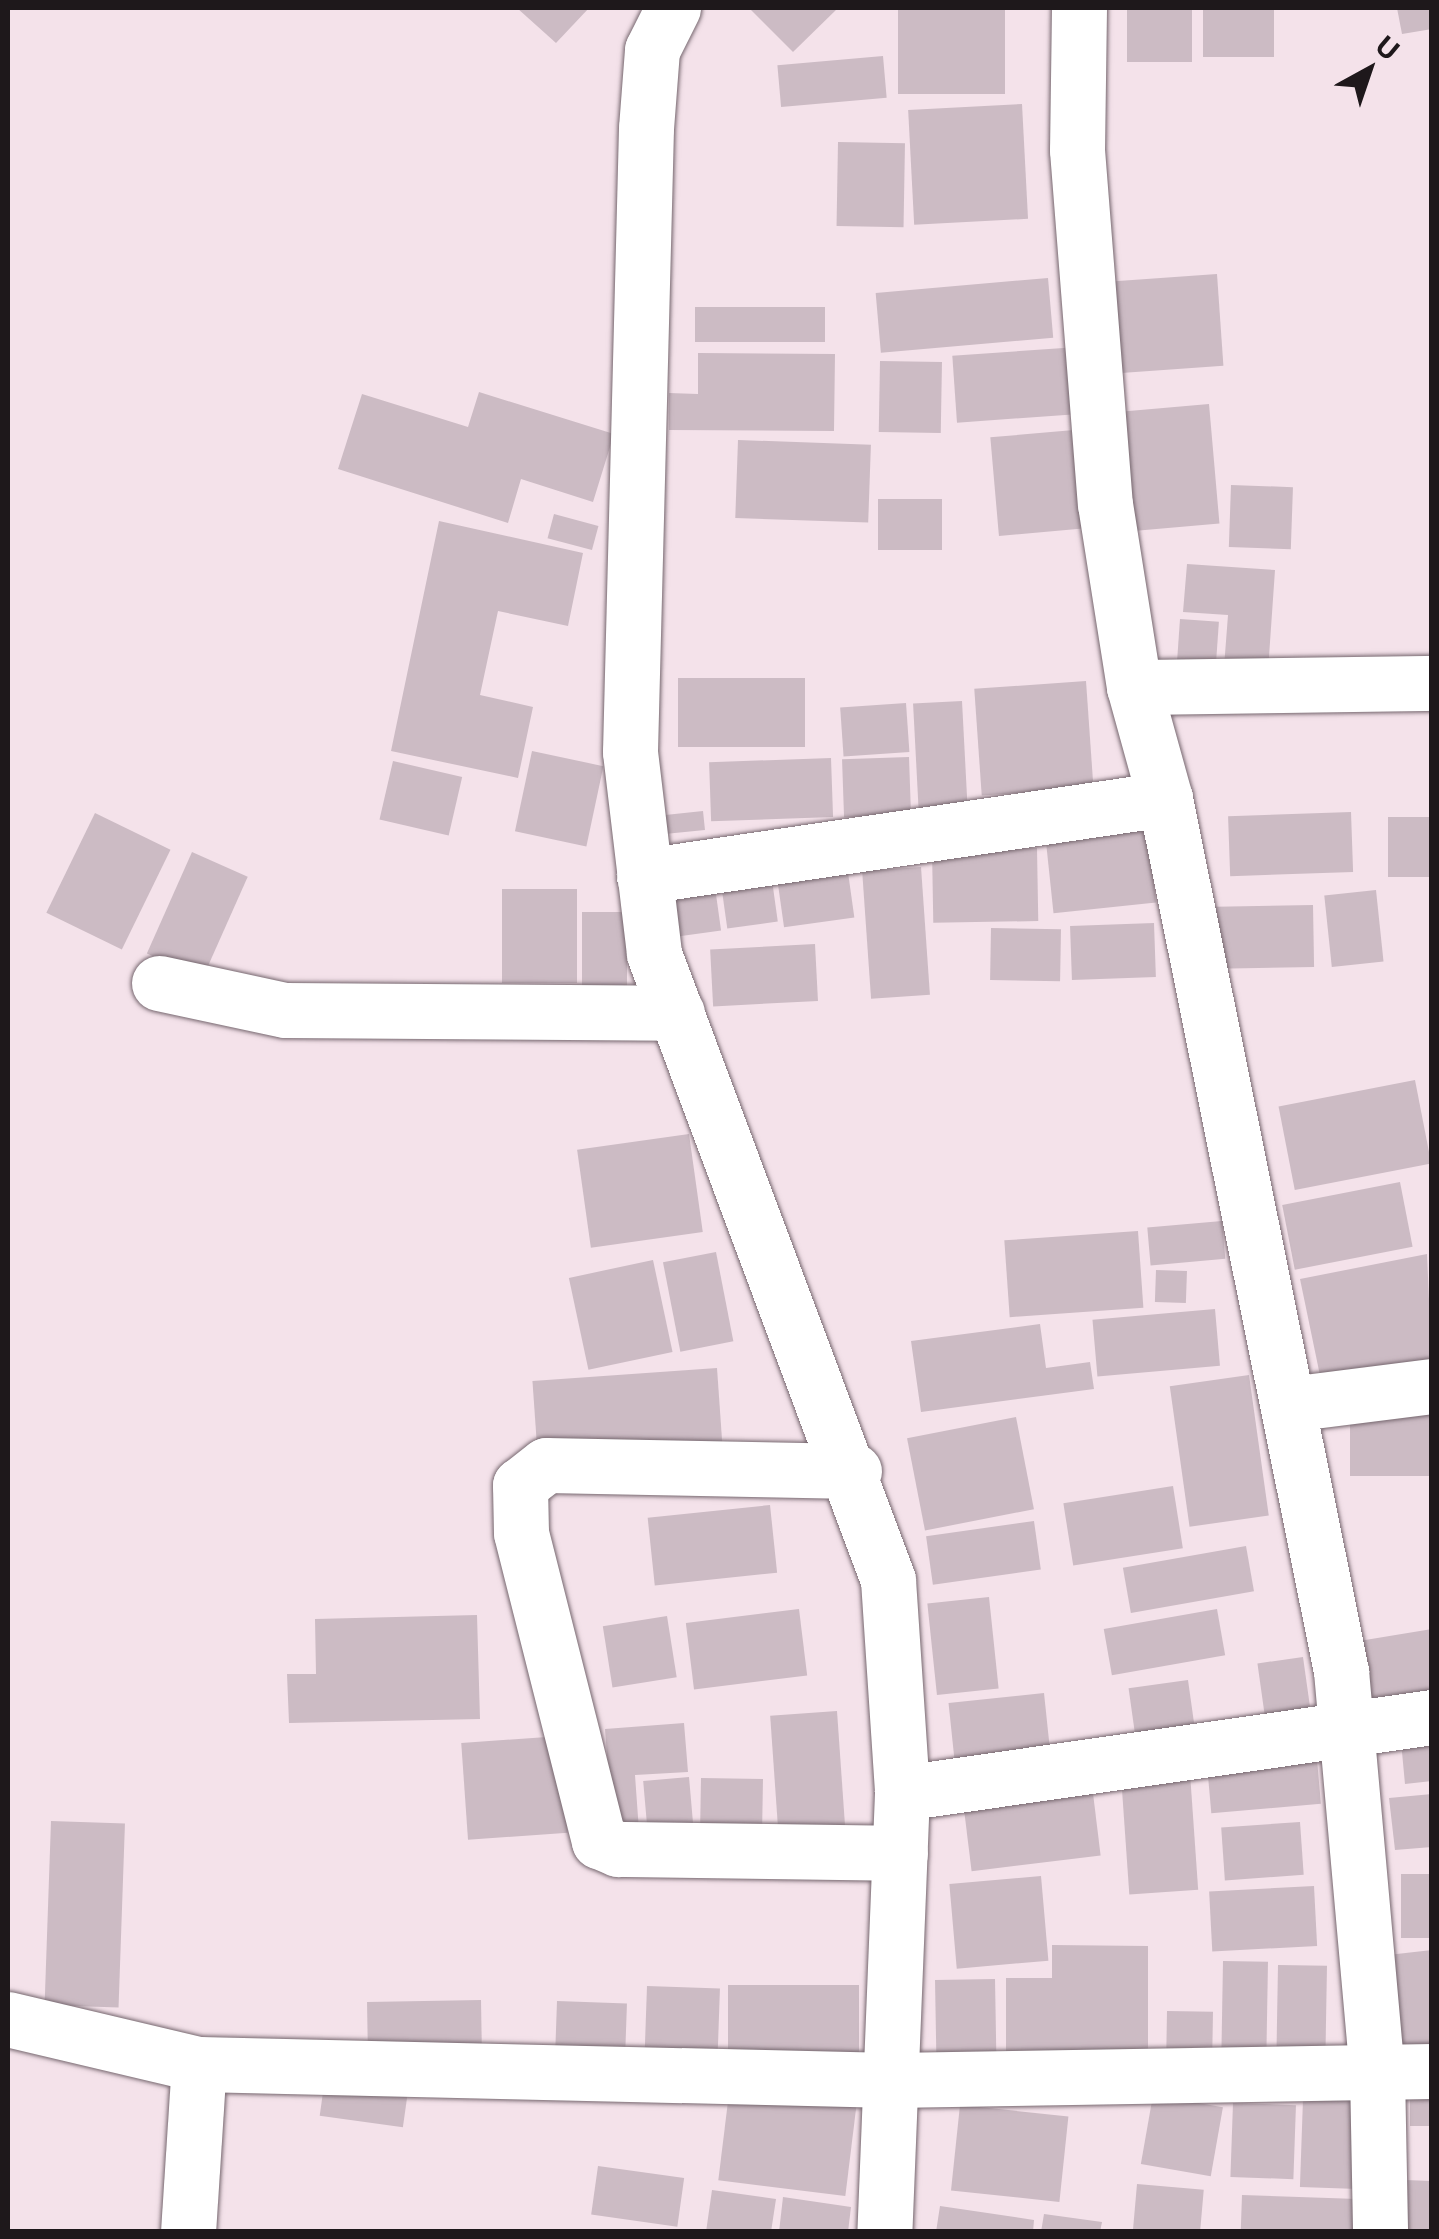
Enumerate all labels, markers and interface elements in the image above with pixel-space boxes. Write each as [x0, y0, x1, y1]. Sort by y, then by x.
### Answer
north arrow [1319, 20, 1419, 120]
text: U [1368, 26, 1409, 68]

